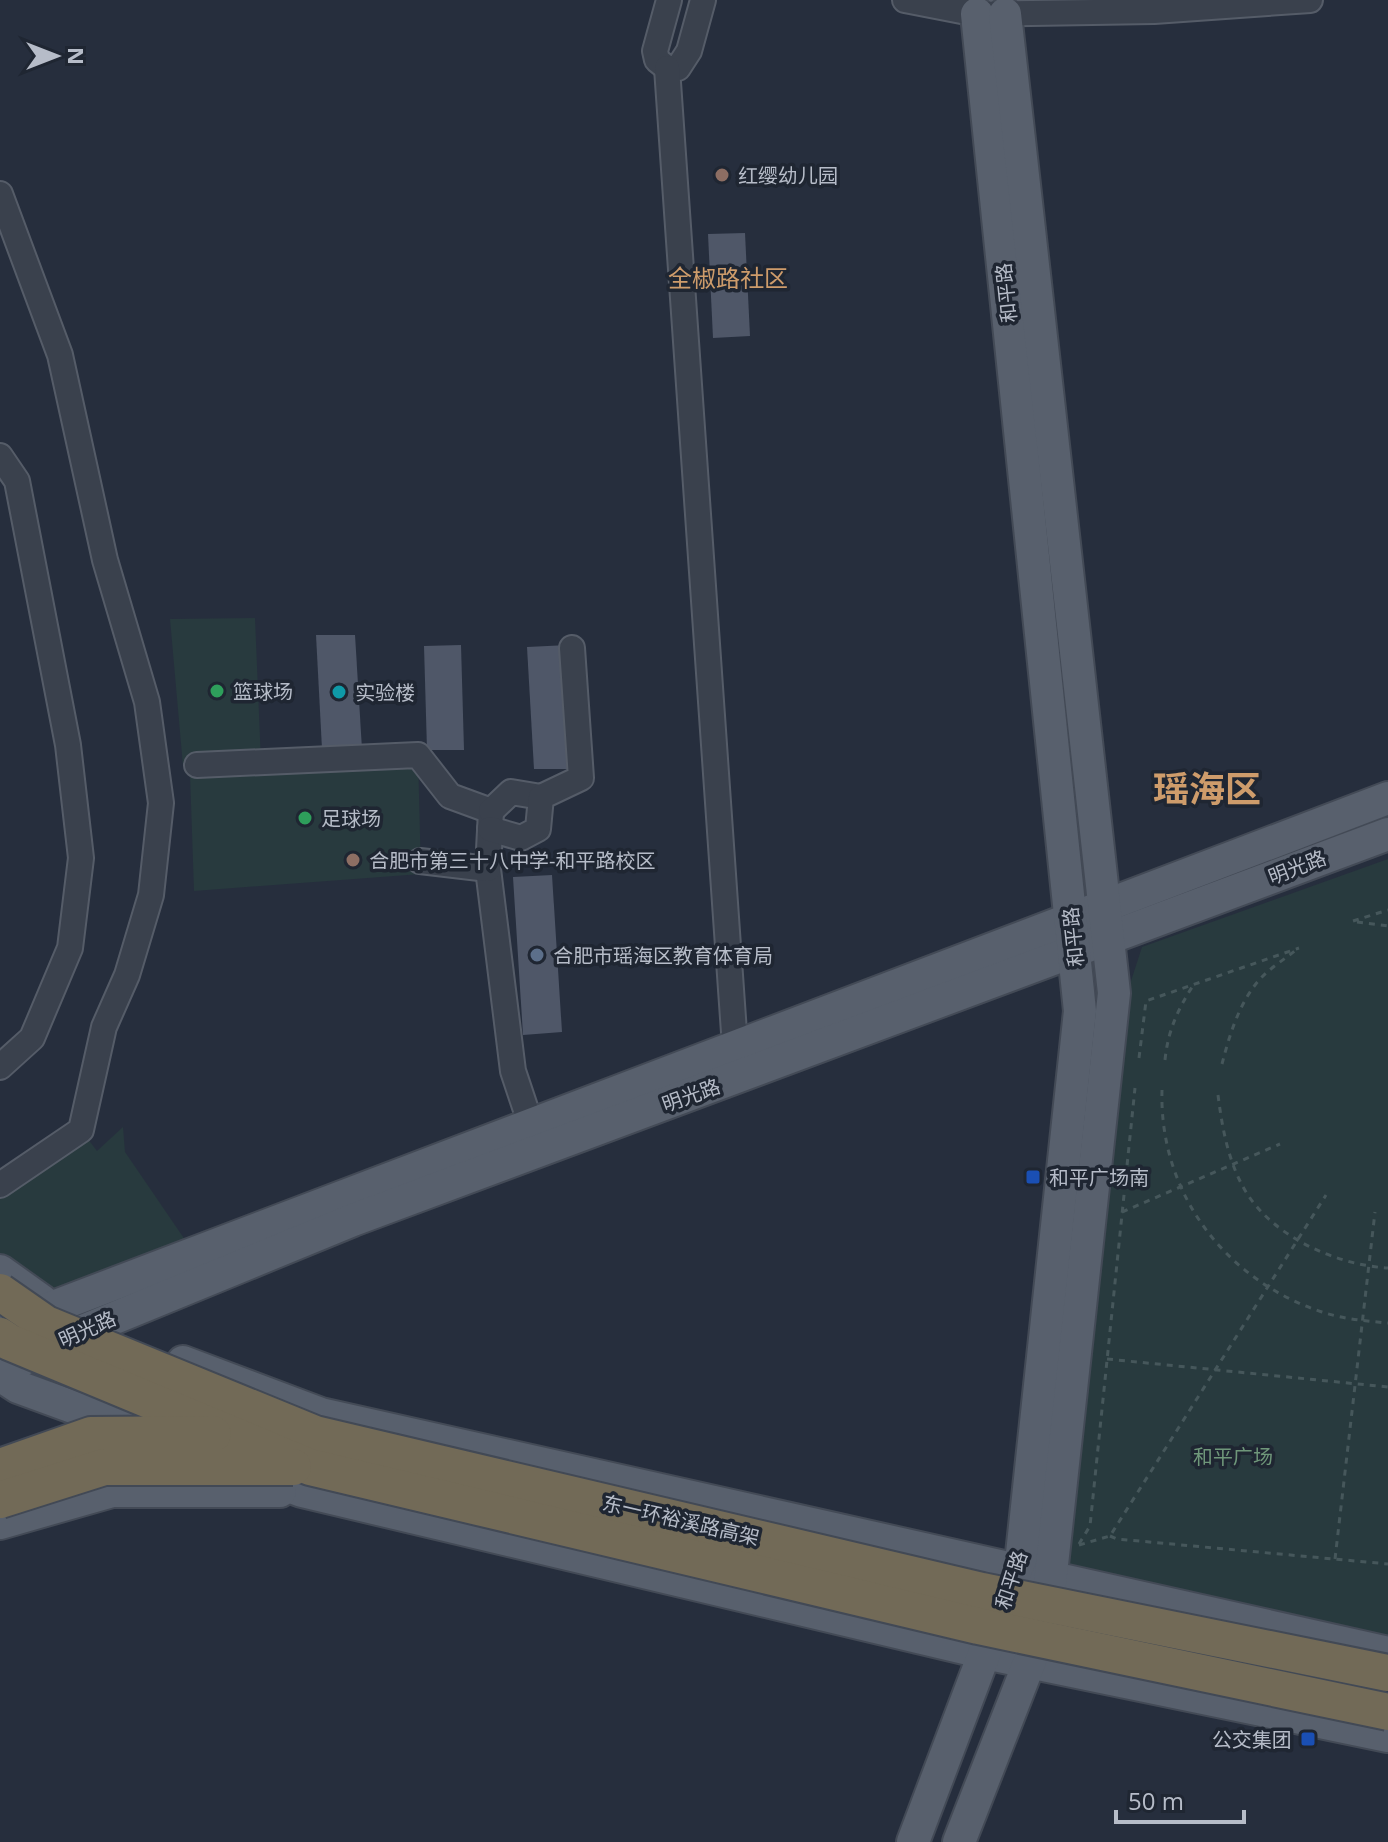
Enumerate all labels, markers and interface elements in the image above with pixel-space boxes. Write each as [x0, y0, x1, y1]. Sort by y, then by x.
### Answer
north arrow [16, 16, 96, 96]
text: N [62, 47, 92, 65]
place label: 红缨幼儿园 [738, 162, 838, 189]
marker: 红缨幼儿园 [713, 166, 731, 184]
district label: 全椒路社区 [668, 261, 788, 294]
street label: 和平路 [989, 262, 1023, 324]
place label: 篮球场 [233, 678, 293, 705]
place label: 实验楼 [355, 679, 415, 706]
marker: 篮球场 [208, 682, 226, 700]
marker: 实验楼 [330, 683, 348, 701]
district label: 瑶海区 [1153, 764, 1261, 813]
place label: 足球场 [321, 805, 381, 832]
marker: 足球场 [296, 809, 314, 827]
street label: 明光路 [1264, 844, 1330, 890]
place label: 合肥市第三十八中学-和平路校区 [369, 847, 655, 874]
marker: 合肥市第三十八中学-和平路校区 [344, 851, 362, 869]
street label: 和平路 [1056, 906, 1090, 968]
place label: 合肥市瑶海区教育体育局 [553, 942, 773, 969]
marker: 合肥市瑶海区教育体育局 [528, 946, 546, 964]
street label: 明光路 [658, 1072, 724, 1118]
place label: 和平广场南 [1049, 1164, 1149, 1191]
marker: 和平广场南 [1024, 1168, 1042, 1186]
street label: 明光路 [54, 1304, 120, 1354]
park label: 和平广场 [1193, 1443, 1273, 1470]
street label: 东一环裕溪路高架 [600, 1489, 762, 1551]
street label: 和平路 [989, 1547, 1033, 1613]
place label: 公交集团 [1212, 1726, 1292, 1753]
marker: 公交集团 [1299, 1730, 1317, 1748]
scale bar [1116, 1774, 1244, 1824]
text: 50 m [1128, 1784, 1184, 1817]

